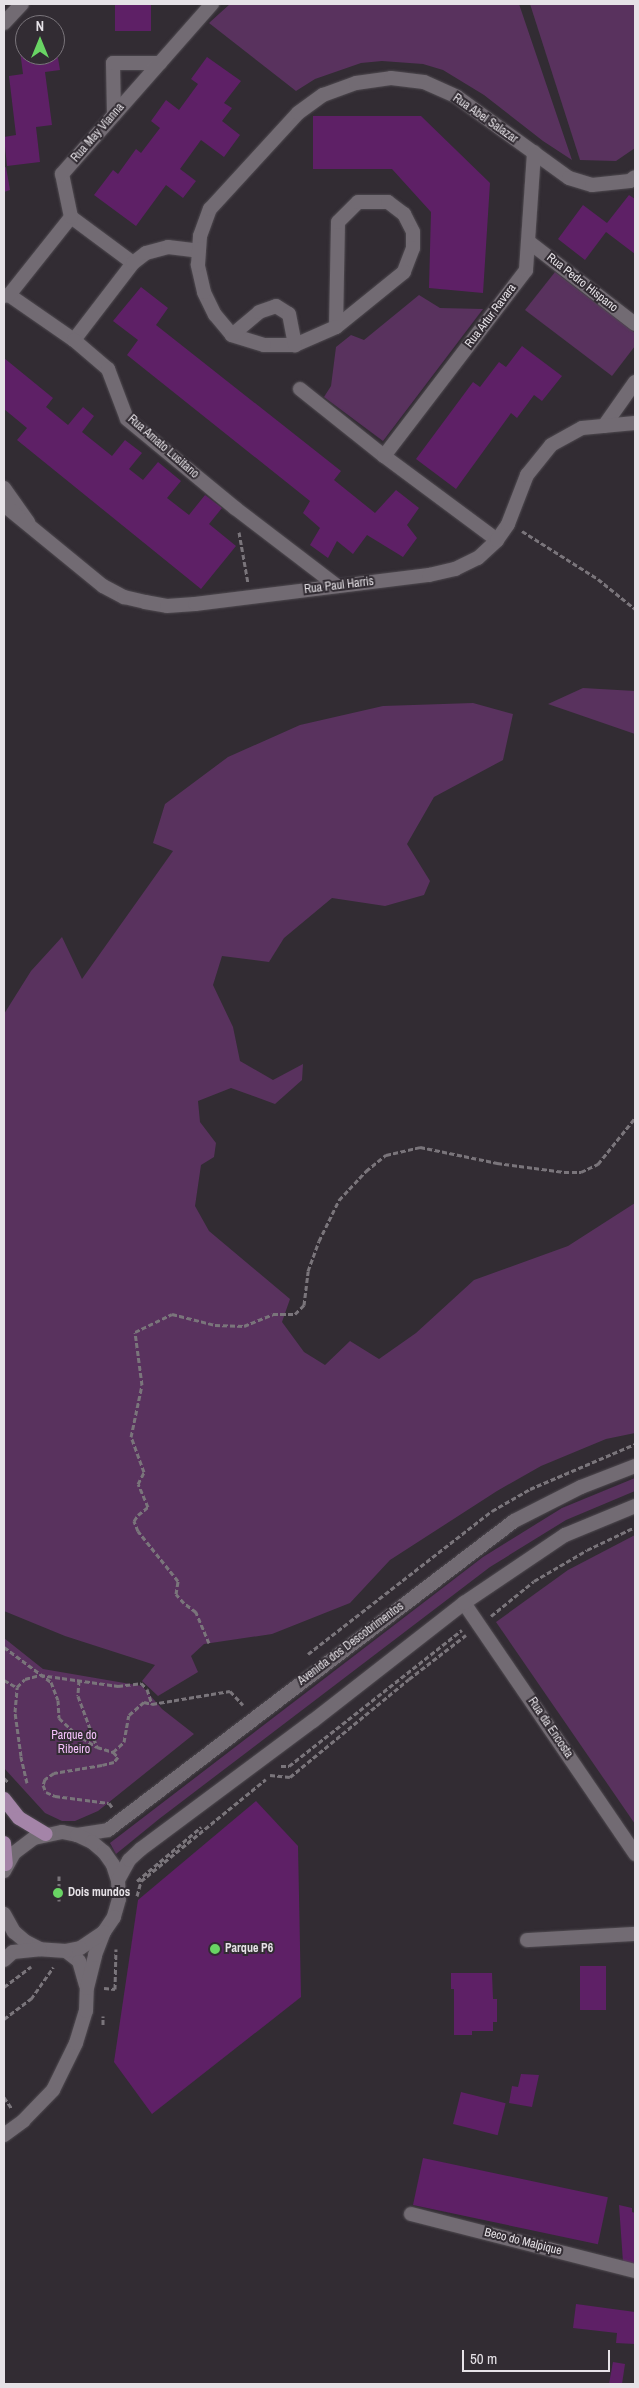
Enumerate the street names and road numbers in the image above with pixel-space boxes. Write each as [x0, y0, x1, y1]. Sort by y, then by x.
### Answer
street label: Rua Abel Salazar [450, 91, 520, 147]
street label: Rua May Vianna [69, 101, 127, 165]
street label: Rua Pedro Hispano [544, 251, 620, 315]
street label: Rua Artur Ravara [462, 281, 520, 351]
street label: Rua Amato Lusitano [124, 412, 202, 482]
street label: Rua Paul Harris [303, 575, 375, 597]
street label: Avenida dos Descobrimentos [295, 1599, 407, 1689]
street label: Rua da Encosta [524, 1695, 576, 1761]
street label: Beco do Malpique [483, 2225, 563, 2259]

